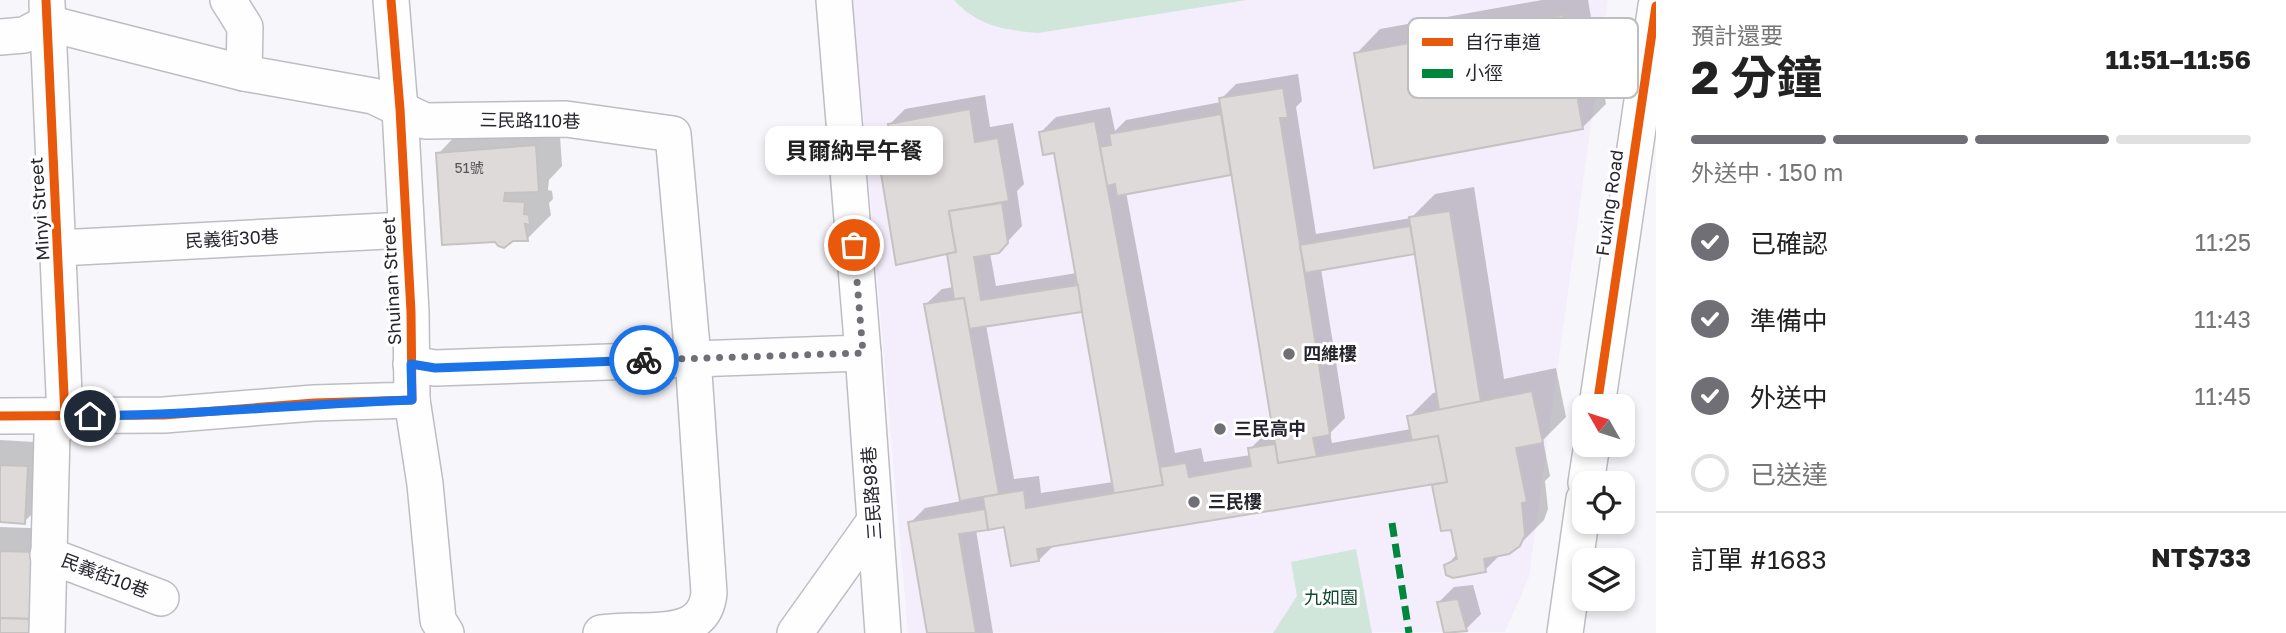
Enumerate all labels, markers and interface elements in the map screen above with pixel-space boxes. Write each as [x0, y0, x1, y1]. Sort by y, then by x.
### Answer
legend [1408, 18, 1638, 98]
text: 預計還要 [1691, 21, 1783, 49]
text: 自行車道 [1465, 30, 1541, 53]
text: 11:51–11:56 [2105, 44, 2251, 75]
text: 2 分鐘 [1691, 49, 1823, 104]
text: 小徑 [1465, 61, 1503, 84]
street label: 三民路110巷 [480, 108, 581, 132]
callout: 貝爾納早午餐 [765, 126, 943, 175]
text: 貝爾納早午餐 [785, 136, 923, 164]
street label: Fuxing Road [1591, 148, 1627, 257]
street label: Minyi Street [24, 157, 54, 262]
text: 外送中 · 150 m [1691, 158, 1843, 186]
house number: 51號 [455, 159, 483, 176]
pin [824, 215, 884, 275]
street label: Shuinan Street [377, 216, 405, 346]
icon: check [1691, 223, 1729, 261]
street label: 民義街30巷 [185, 225, 279, 251]
icon: bag [835, 226, 873, 264]
text: 已確認 [1750, 228, 1828, 259]
text: 11:25 [2195, 228, 2251, 256]
icon: check [1691, 300, 1729, 338]
text: 準備中 [1750, 305, 1828, 336]
text: 11:43 [2194, 305, 2251, 333]
courier [609, 325, 679, 395]
icon: bike [625, 341, 663, 379]
place label: 四維樓 [1303, 342, 1357, 364]
marker: 四維樓 [1281, 346, 1297, 362]
icon: check [1691, 377, 1729, 415]
text: 外送中 [1750, 382, 1828, 413]
text: 11:45 [2194, 382, 2251, 410]
pin [60, 386, 120, 446]
north arrow [1572, 394, 1634, 457]
map controls [1572, 394, 1635, 611]
icon: home [71, 397, 109, 435]
place label: 三民高中 [1234, 417, 1306, 439]
marker: 三民高中 [1212, 421, 1228, 437]
street label: 三民路98巷 [857, 445, 885, 541]
text: 已送達 [1750, 459, 1828, 490]
button: locate [1572, 471, 1635, 534]
place label: 三民樓 [1208, 490, 1262, 512]
marker: 三民樓 [1186, 494, 1202, 510]
text: NT$733 [2151, 542, 2251, 573]
text: 訂單 #1683 [1691, 544, 1827, 575]
street label: 民義街10巷 [59, 548, 152, 602]
button: layers [1572, 548, 1635, 611]
park label: 九如園 [1304, 586, 1358, 608]

